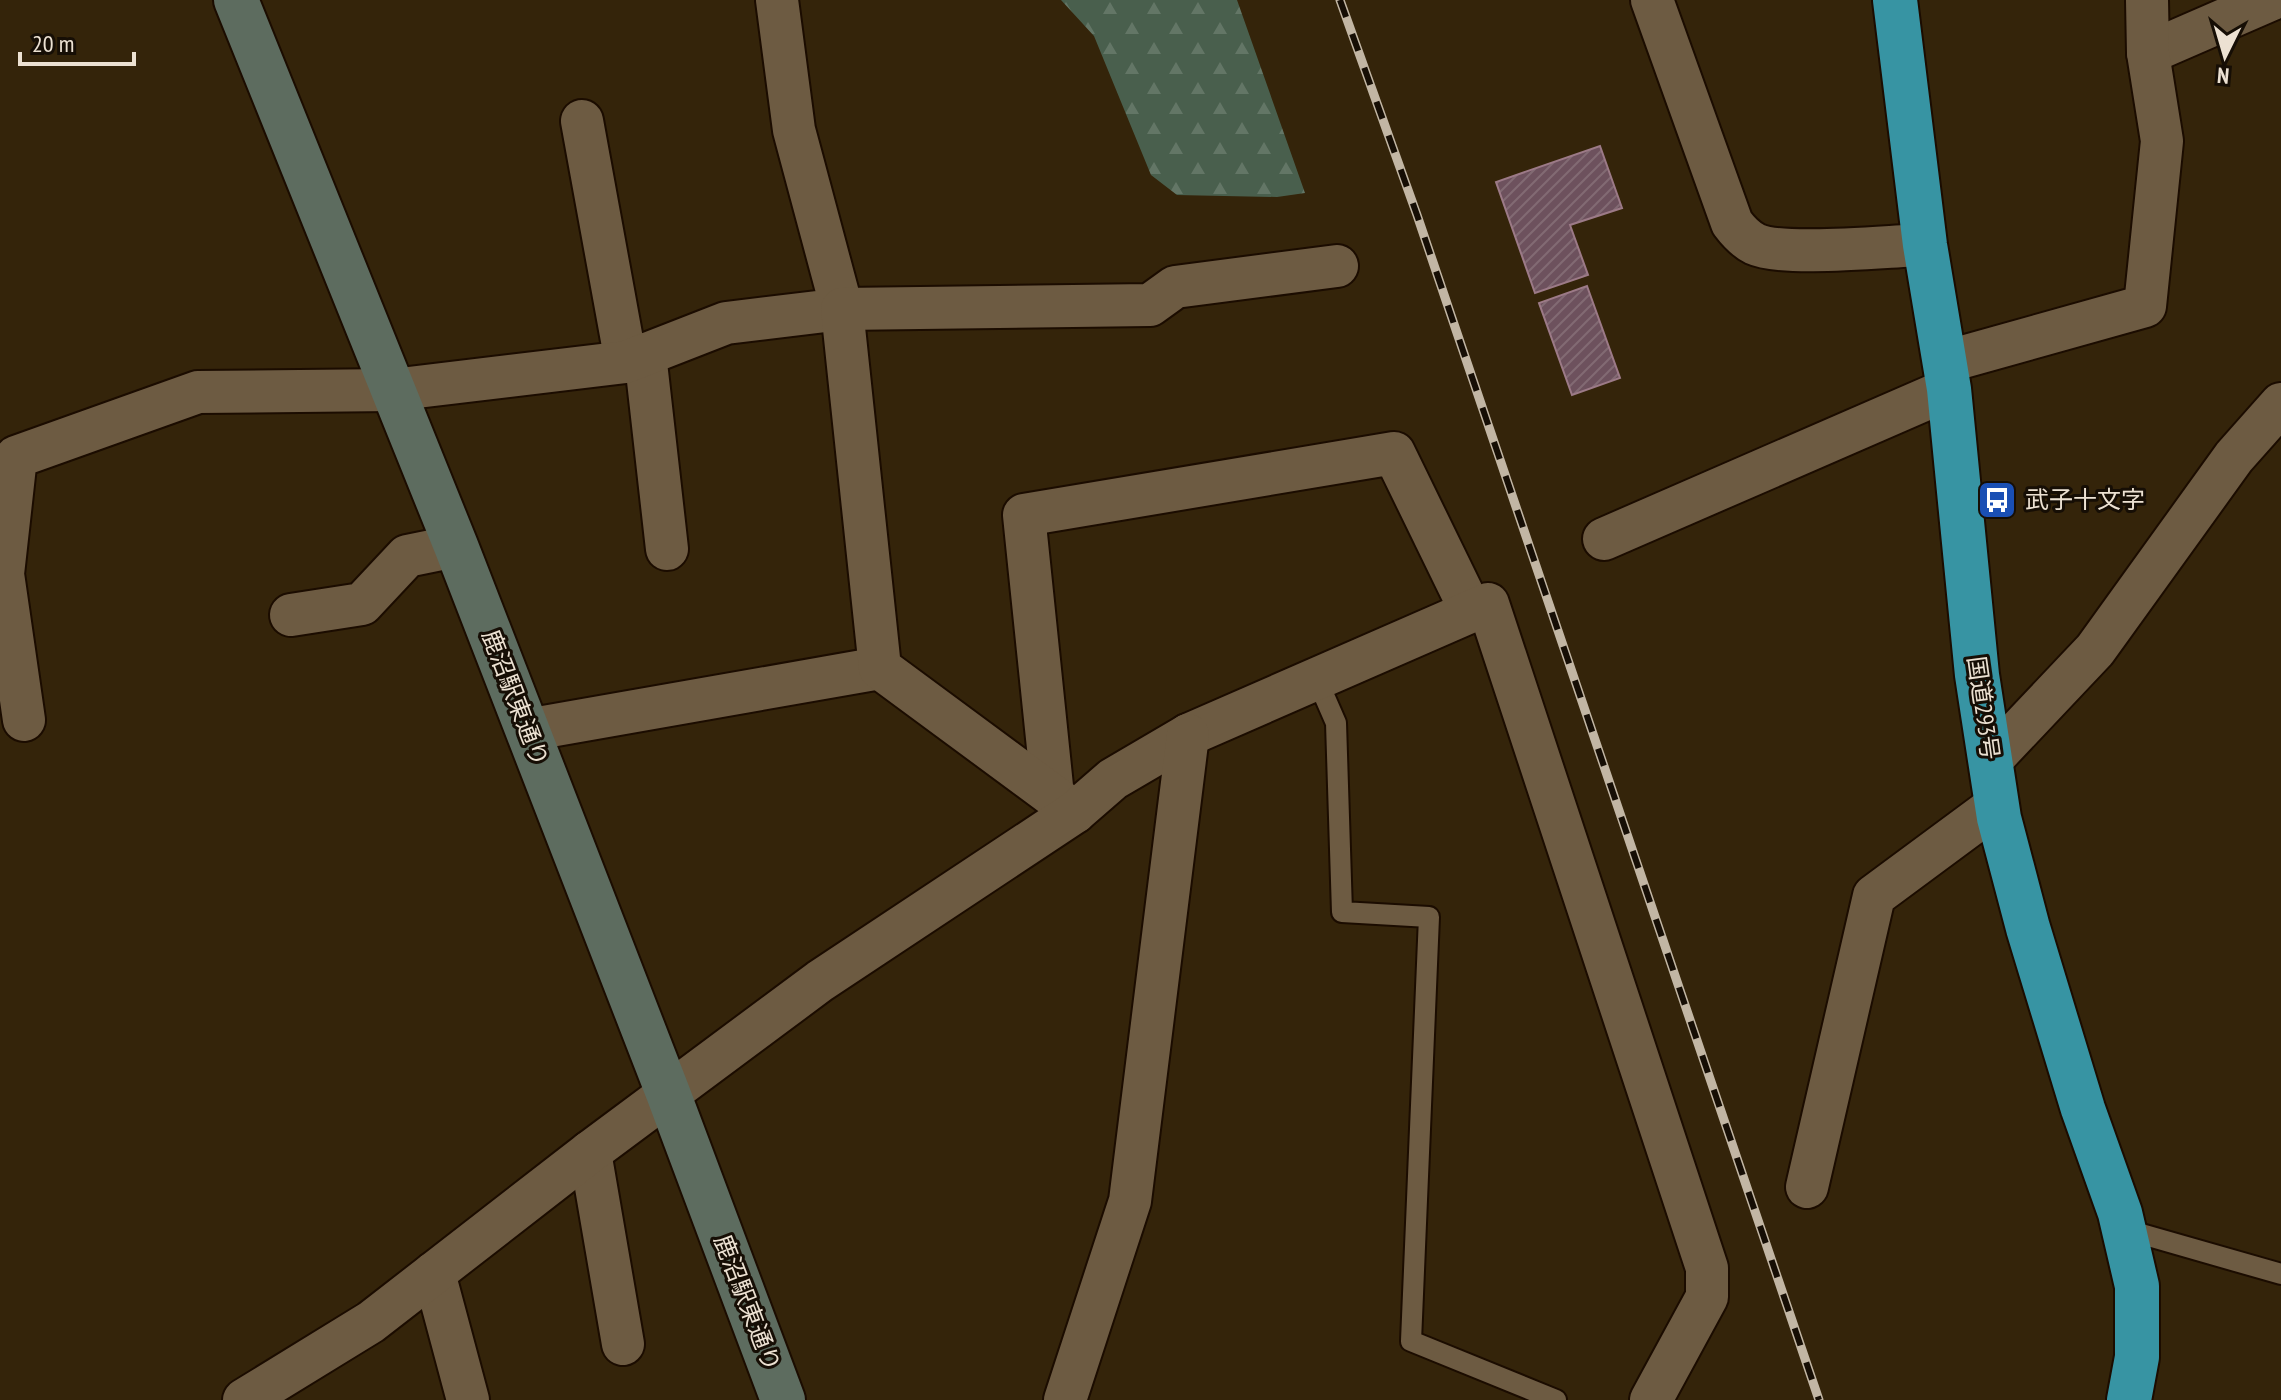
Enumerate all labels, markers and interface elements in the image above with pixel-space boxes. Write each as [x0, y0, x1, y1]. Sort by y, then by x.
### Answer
scale bar [20, 16, 134, 66]
north arrow [2185, 16, 2265, 96]
text: 20 m [32, 28, 74, 59]
text: N [2216, 61, 2230, 90]
bus stop icon: 武子十文字 [1976, 479, 2018, 521]
place label: 武子十文字 [2025, 484, 2145, 515]
street label: 鹿沼駅東通り [475, 625, 556, 771]
street label: 国道293号 [1961, 654, 2006, 762]
street label: 鹿沼駅東通り [707, 1230, 788, 1376]

